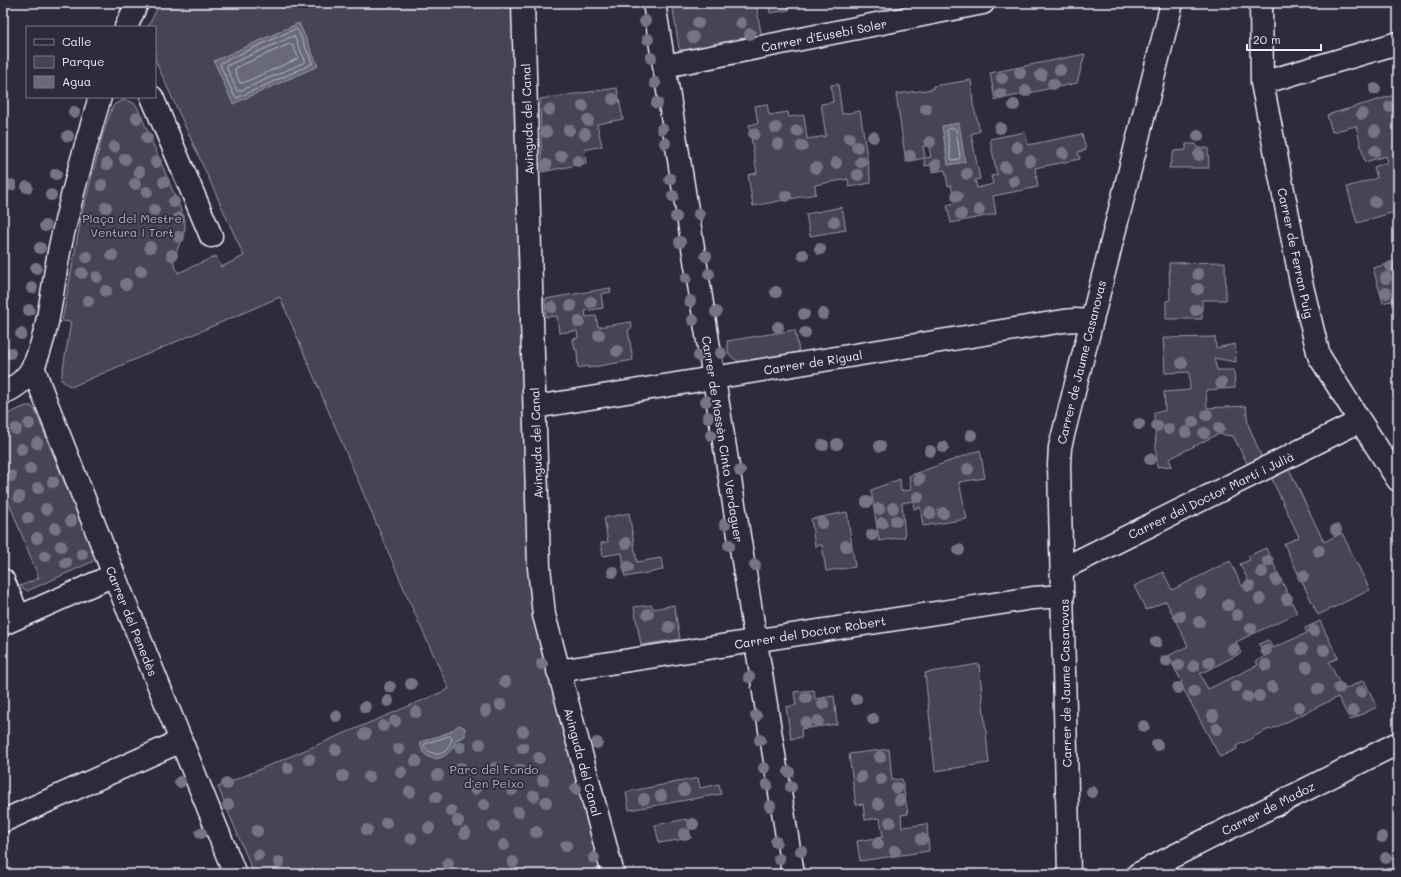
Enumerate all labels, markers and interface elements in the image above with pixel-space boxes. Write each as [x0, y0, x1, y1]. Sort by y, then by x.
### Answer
street label: Carrer d'Eusebi Soler [760, 15, 888, 55]
legend [26, 26, 156, 98]
scale bar [1247, 26, 1321, 52]
text: 20 m [1253, 31, 1281, 47]
text: Calle [62, 33, 92, 49]
text: Parque [62, 53, 105, 69]
street label: Avinguda del Canal [517, 63, 537, 175]
text: Agua [62, 73, 91, 89]
street label: Carrer de Ferran Puig [1274, 186, 1318, 320]
park label: Plaça del Mestre Ventura i Tort [82, 210, 182, 240]
street label: Carrer de Jaume Casanovas [1053, 278, 1109, 446]
street label: Carrer de Mossèn Cinto Verdaguer [699, 335, 747, 543]
street label: Carrer de Rigual [763, 346, 863, 378]
street label: Avinguda del Canal [526, 387, 546, 499]
street label: Carrer del Doctor Martí i Julià [1125, 448, 1297, 542]
street label: Carrer del Penedès [103, 564, 161, 678]
street label: Carrer de Jaume Casanovas [1056, 598, 1074, 767]
street label: Carrer del Doctor Robert [733, 612, 887, 652]
street label: Avinguda del Canal [561, 706, 605, 818]
park label: Parc del Fondo d'en Peixo [450, 761, 538, 791]
street label: Carrer de Madoz [1219, 777, 1318, 838]

